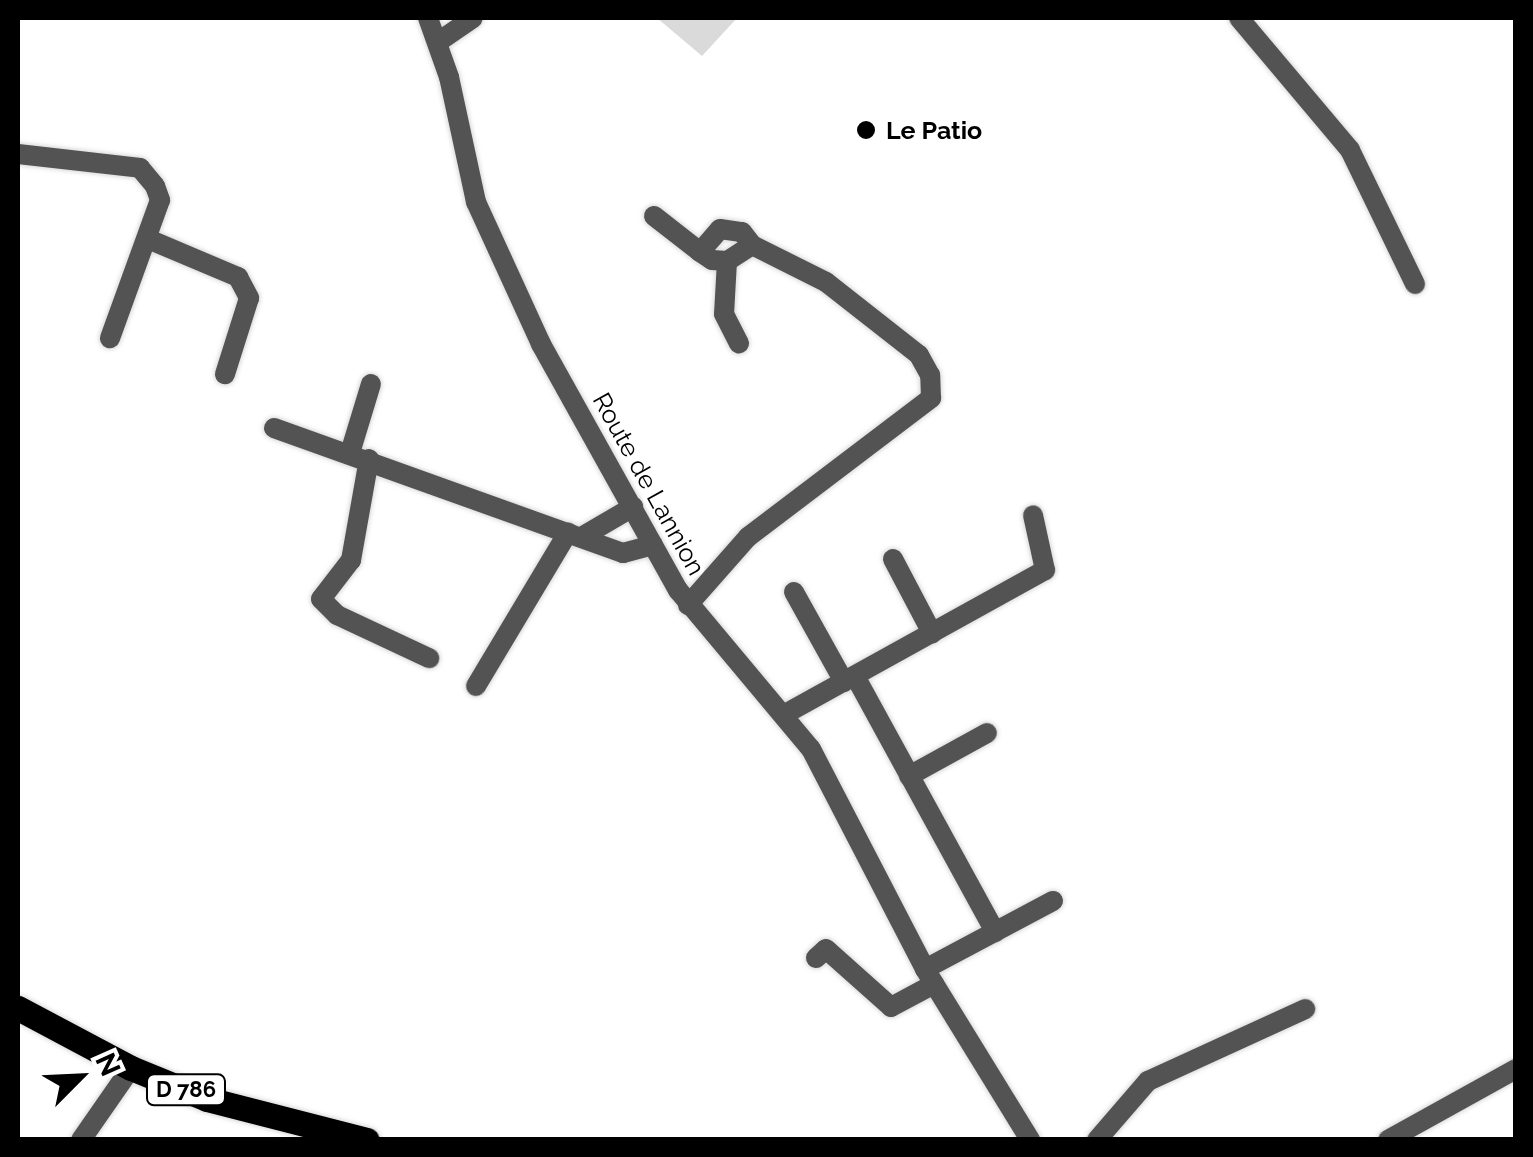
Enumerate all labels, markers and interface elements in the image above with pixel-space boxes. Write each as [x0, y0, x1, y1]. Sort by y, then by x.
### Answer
place label: Le Patio [886, 115, 982, 145]
marker: Le Patio [855, 119, 877, 141]
street label: Route de Lannion [587, 388, 711, 580]
north arrow [30, 1027, 130, 1127]
text: N [88, 1048, 127, 1081]
road number: D 786 [144, 1073, 228, 1107]

